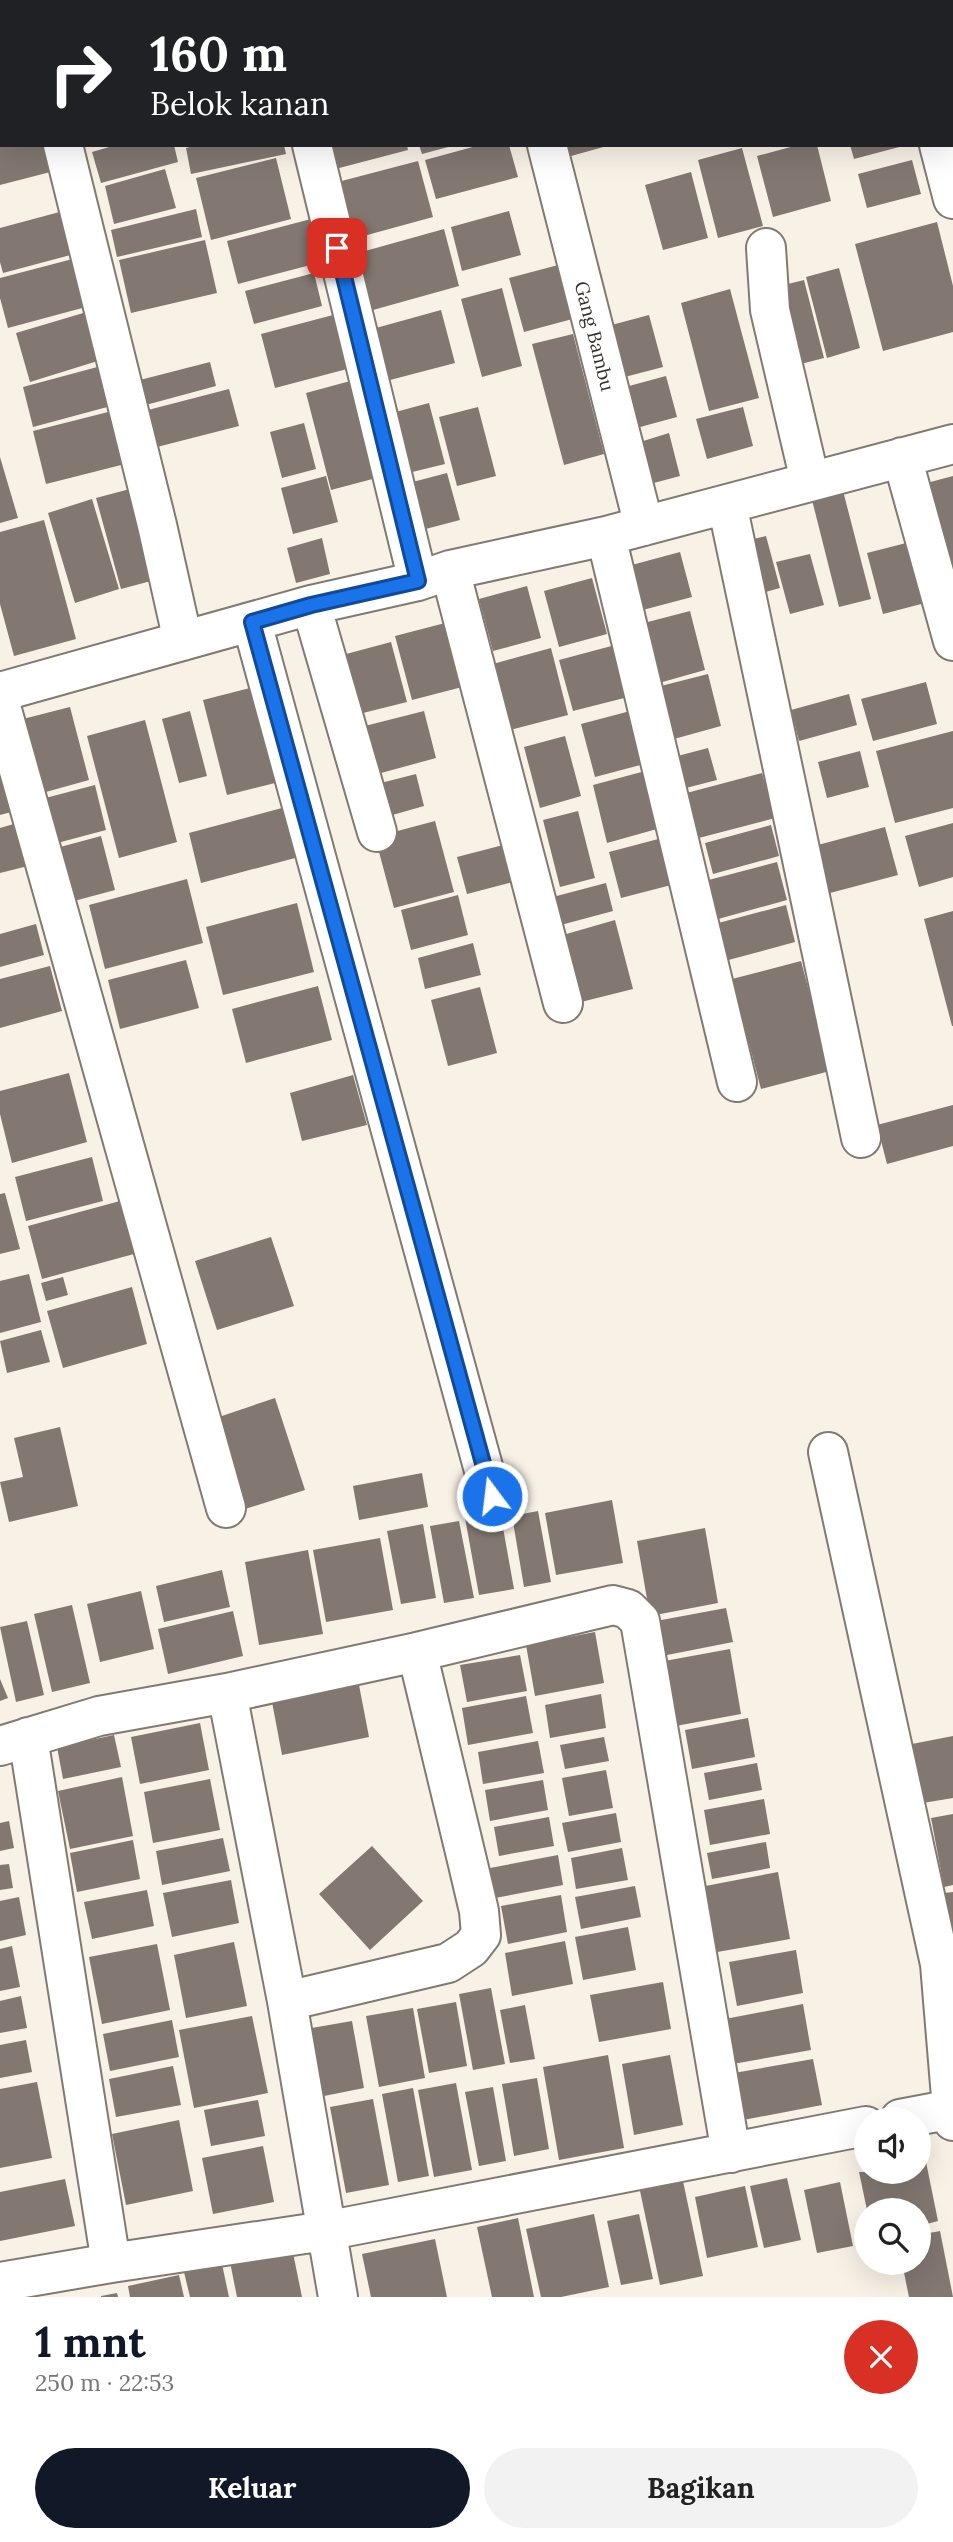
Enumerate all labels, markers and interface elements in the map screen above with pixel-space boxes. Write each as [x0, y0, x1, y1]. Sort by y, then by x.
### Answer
text: 160 m [150, 22, 287, 84]
icon: right [35, 28, 126, 119]
text: Belok kanan [150, 83, 329, 124]
pin [307, 218, 367, 278]
icon: arrive [318, 229, 356, 267]
street label: Gang Bambu [570, 279, 620, 393]
position arrow [455, 1459, 529, 1533]
map controls [854, 2107, 931, 2275]
button: sound [854, 2107, 931, 2184]
button: search [854, 2198, 931, 2275]
text: 1 mnt [35, 2315, 146, 2369]
button: close [844, 2320, 918, 2394]
text: 250 m · 22:53 [35, 2368, 174, 2397]
button: Keluar [35, 2448, 470, 2528]
button: Bagikan [484, 2448, 918, 2528]

